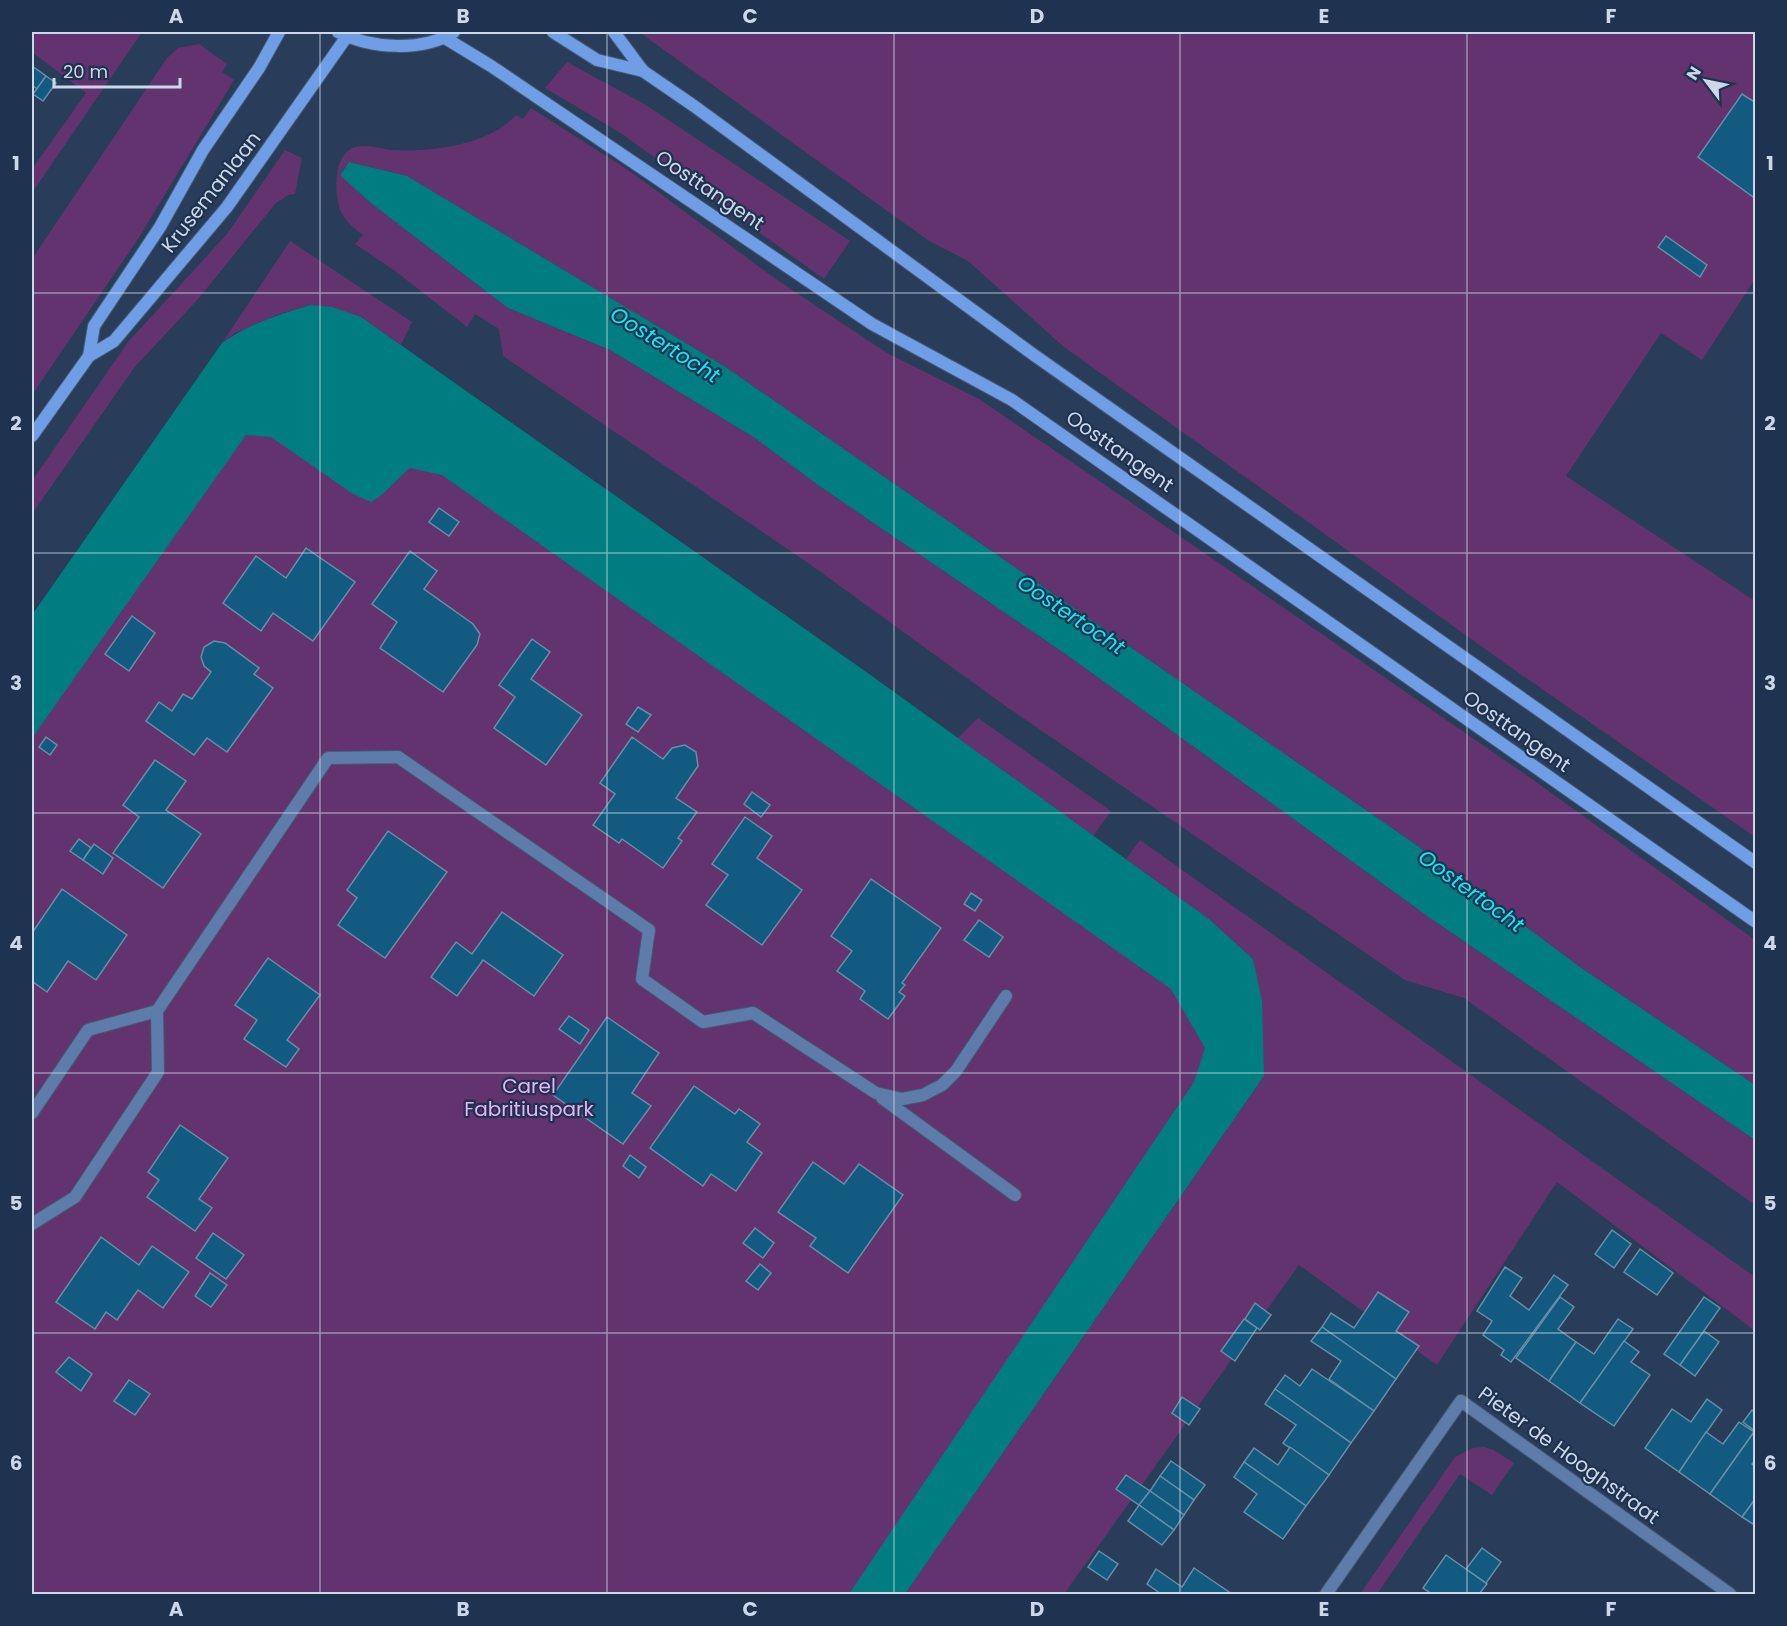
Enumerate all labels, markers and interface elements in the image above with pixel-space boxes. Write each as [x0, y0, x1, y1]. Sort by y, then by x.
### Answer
text: A [169, 2, 184, 30]
text: B [456, 2, 470, 30]
text: C [742, 2, 758, 30]
text: D [1030, 2, 1044, 30]
text: E [1319, 2, 1329, 30]
text: F [1606, 2, 1617, 30]
scale bar [54, 51, 180, 89]
north arrow [1676, 51, 1736, 111]
text: 20 m [63, 59, 108, 84]
text: N [1681, 62, 1707, 85]
street label: Krusemanlaan [155, 126, 267, 258]
street label: Oosttangent [650, 143, 770, 237]
text: 1 [12, 149, 20, 177]
text: 1 [1766, 149, 1774, 177]
water label: Oostertocht [605, 299, 726, 390]
street label: Oosttangent [1060, 403, 1180, 499]
text: 2 [10, 409, 22, 437]
text: 2 [1764, 409, 1776, 437]
water label: Oostertocht [1012, 568, 1131, 662]
text: 3 [10, 669, 22, 697]
text: 3 [1764, 669, 1776, 697]
street label: Oosttangent [1457, 683, 1577, 779]
water label: Oostertocht [1412, 842, 1530, 939]
text: 4 [9, 929, 23, 957]
text: 4 [1763, 929, 1777, 957]
park label: Carel Fabritiuspark [464, 1072, 595, 1123]
text: 5 [10, 1189, 23, 1217]
text: 5 [1764, 1189, 1777, 1217]
street label: Pieter de Hooghstraat [1473, 1380, 1665, 1530]
text: 6 [10, 1449, 22, 1477]
text: 6 [1764, 1449, 1776, 1477]
text: A [169, 1595, 184, 1623]
text: B [456, 1595, 470, 1623]
text: C [742, 1595, 758, 1623]
text: D [1030, 1595, 1044, 1623]
text: E [1319, 1595, 1329, 1623]
text: F [1606, 1595, 1617, 1623]

